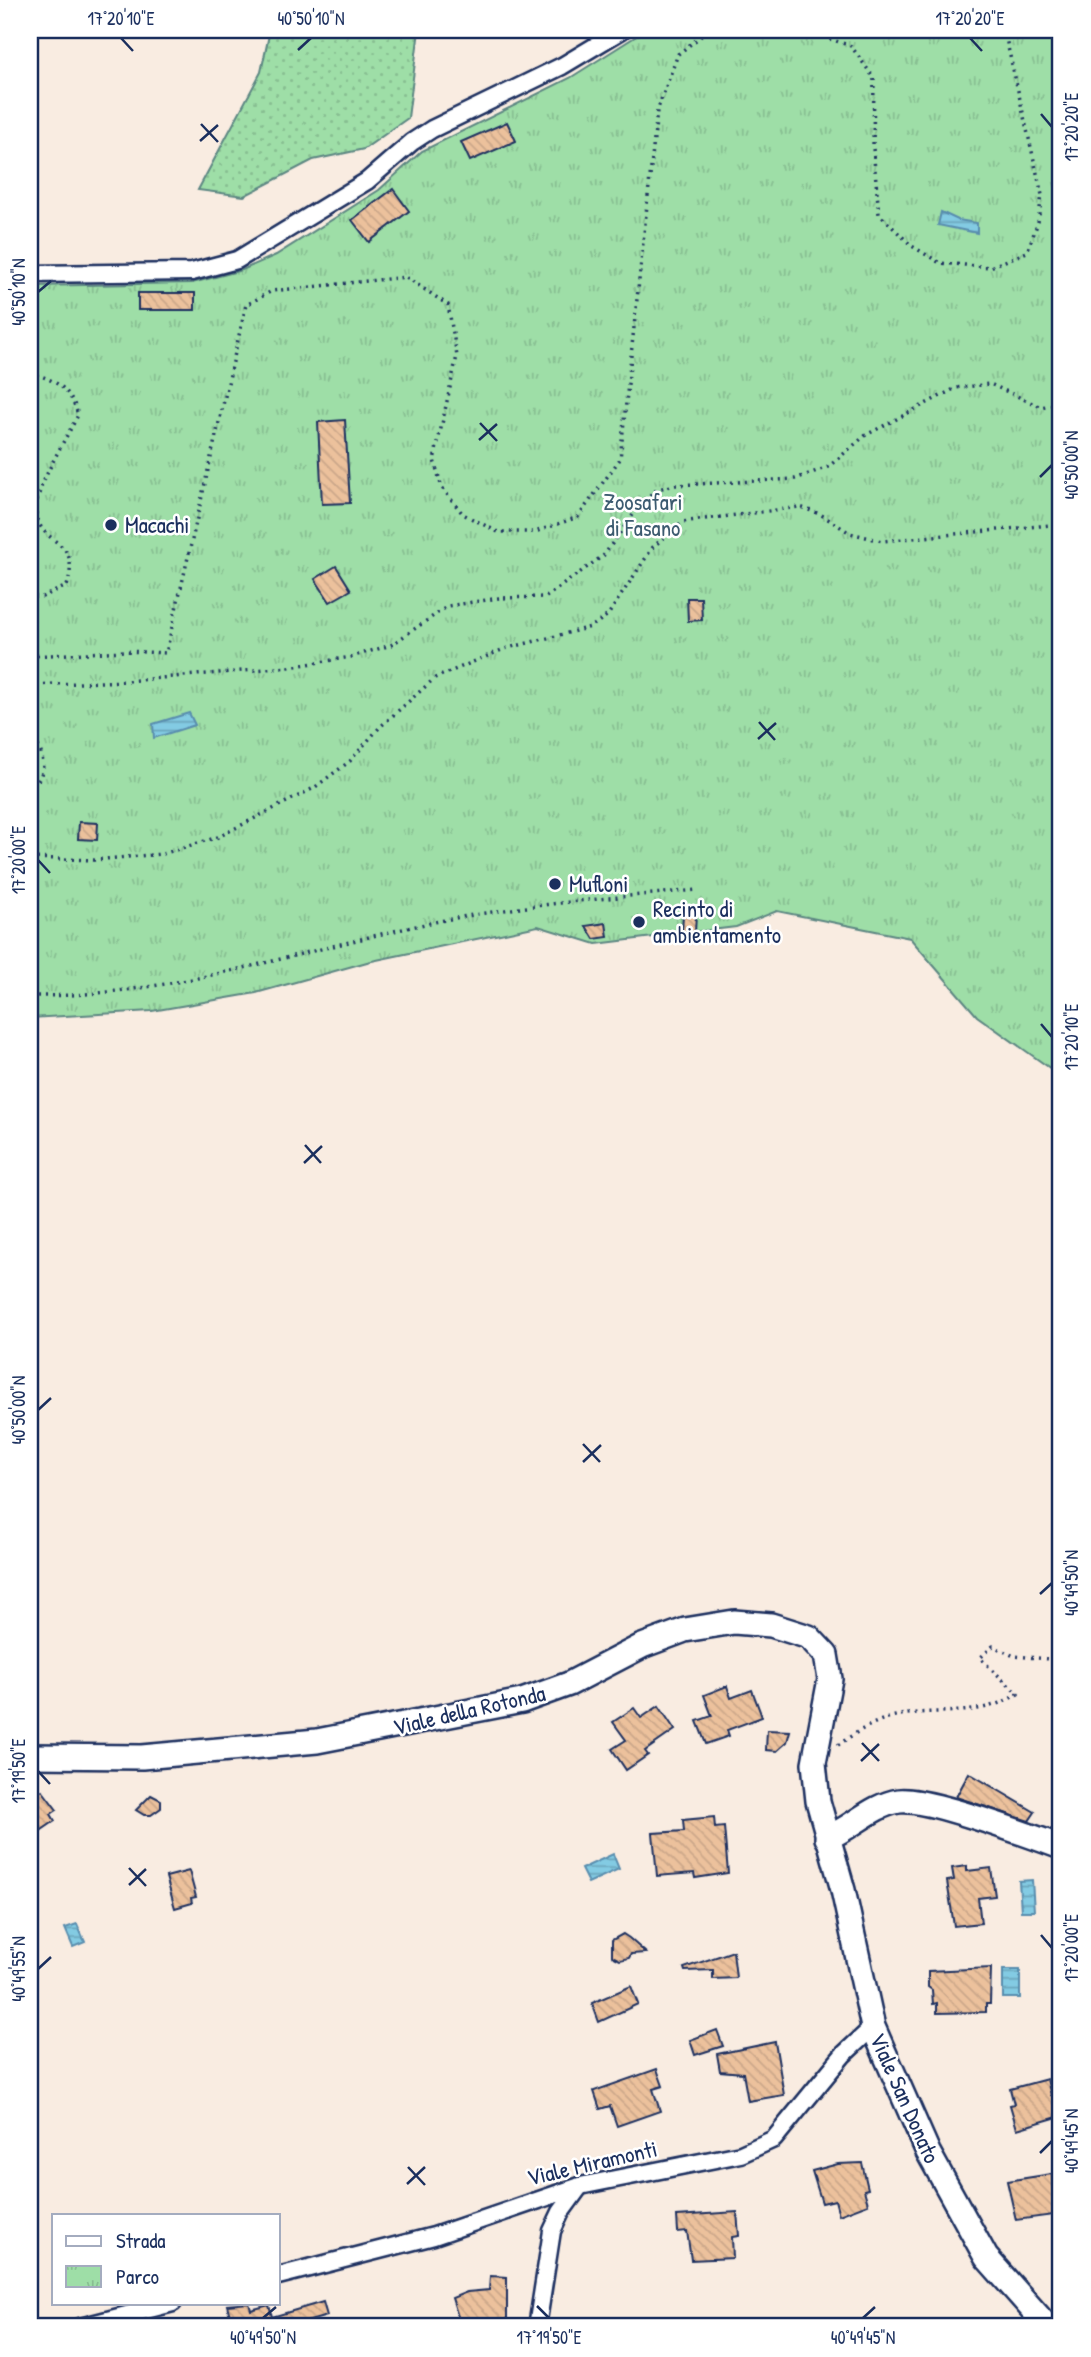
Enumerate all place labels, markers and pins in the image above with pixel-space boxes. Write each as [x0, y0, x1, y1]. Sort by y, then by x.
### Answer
place label: Macachi [125, 509, 189, 540]
marker: Macachi [103, 517, 119, 533]
place label: Mufloni [569, 868, 628, 899]
marker: Mufloni [547, 876, 563, 892]
place label: Recinto di ambientamento [653, 893, 781, 950]
marker: Recinto di ambientamento [631, 914, 647, 930]

